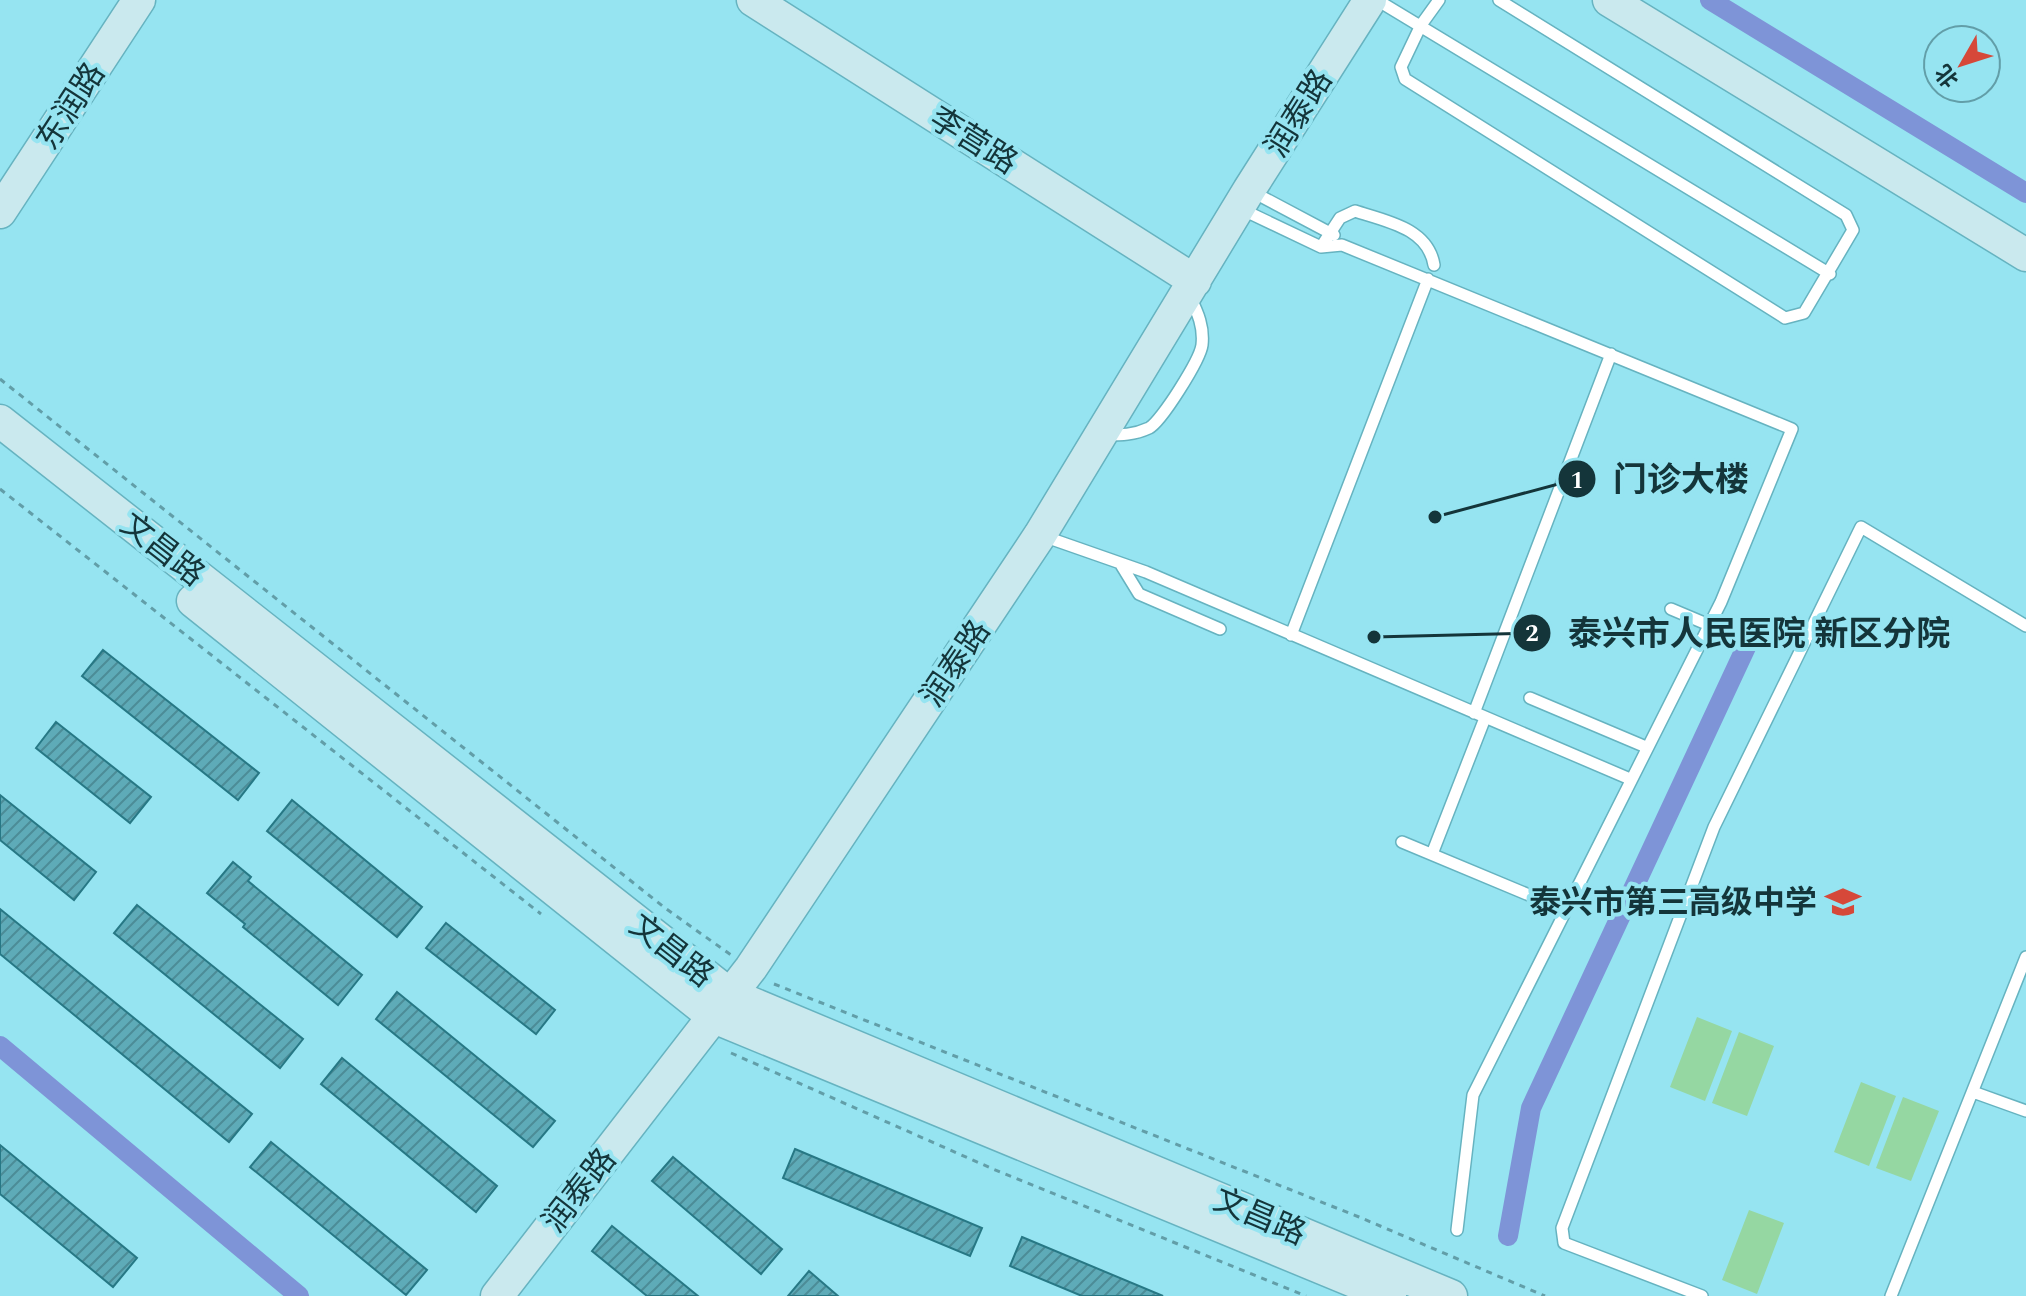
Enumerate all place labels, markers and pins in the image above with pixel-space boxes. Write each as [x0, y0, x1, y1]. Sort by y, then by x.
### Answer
callout: 门诊大楼 [1557, 450, 1765, 508]
callout: 泰兴市人民医院 新区分院 [1512, 604, 1967, 662]
place label: 泰兴市第三高级中学 [1529, 879, 1817, 928]
school or university icon: 泰兴市第三高级中学 [1824, 883, 1862, 921]

